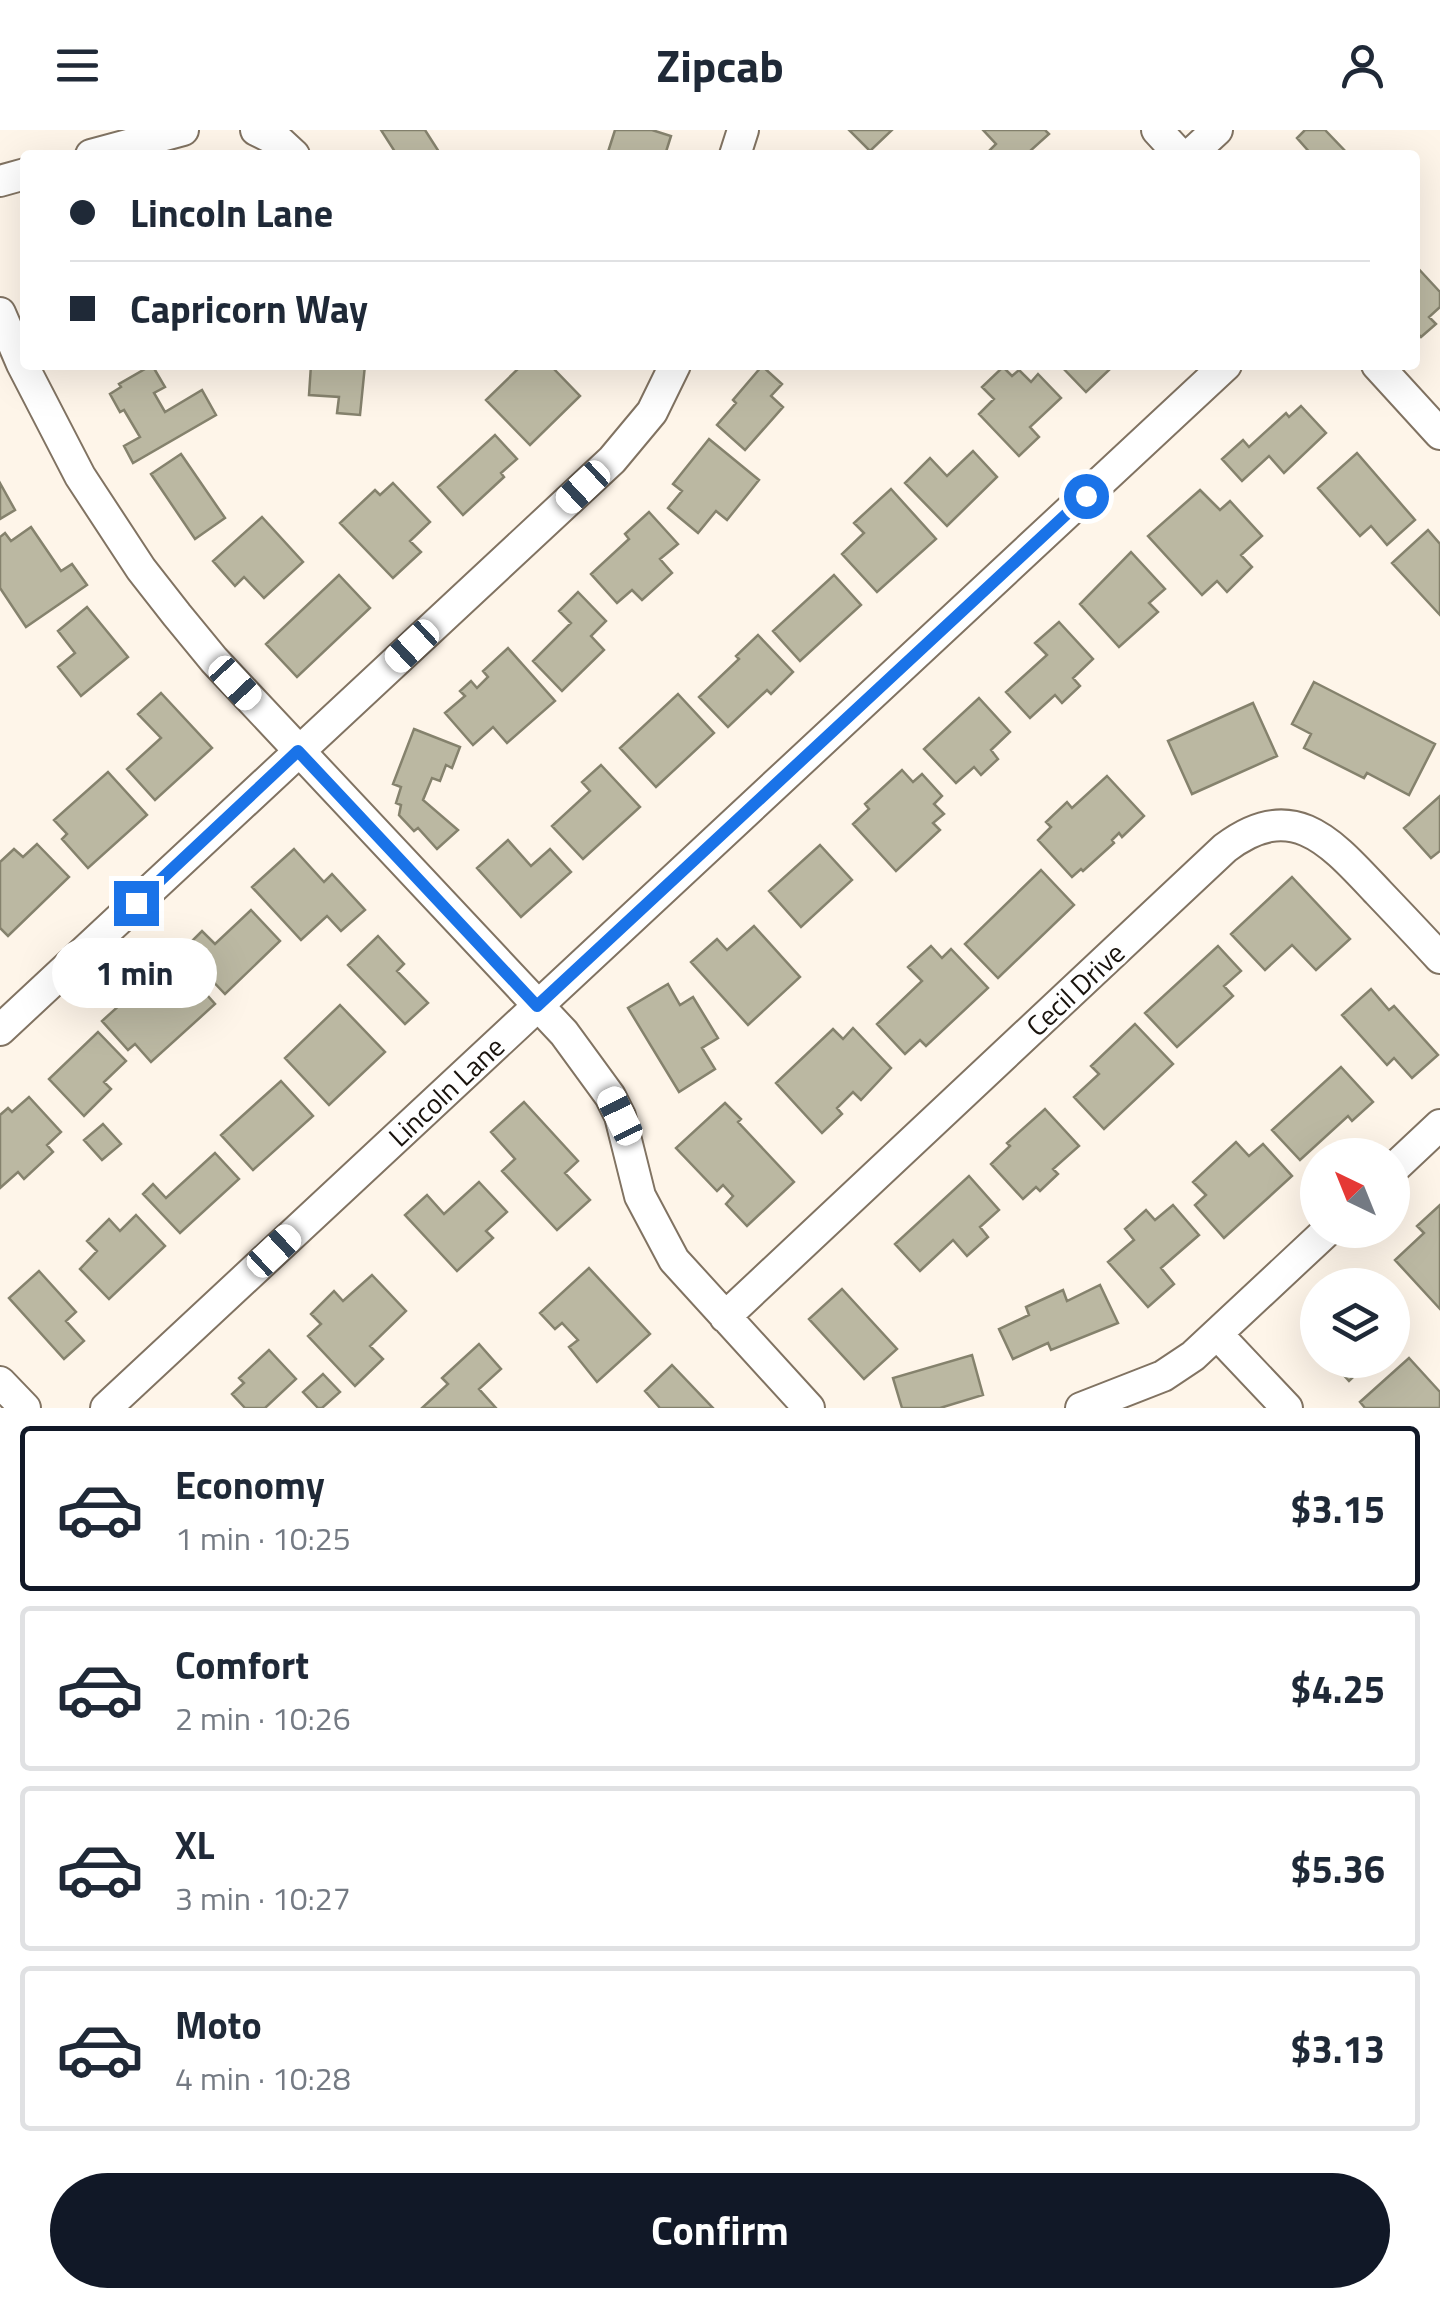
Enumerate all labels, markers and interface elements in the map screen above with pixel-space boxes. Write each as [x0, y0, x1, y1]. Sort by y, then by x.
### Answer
text: Zipcab [656, 31, 784, 99]
icon: menu [50, 38, 105, 93]
icon: person [1335, 38, 1390, 93]
text: Lincoln Lane [130, 184, 333, 242]
text: Capricorn Way [130, 280, 368, 338]
car [551, 456, 615, 518]
route start [1064, 474, 1109, 519]
car [380, 615, 444, 677]
car [204, 651, 266, 715]
route end [114, 881, 159, 926]
street label: Cecil Drive [1016, 932, 1134, 1046]
callout: 1 min [54, 938, 218, 1008]
text: 1 min [96, 949, 173, 997]
street label: Lincoln Lane [378, 1026, 514, 1156]
car [593, 1082, 647, 1150]
north arrow [1300, 1138, 1410, 1248]
map controls [1300, 1138, 1410, 1378]
car [242, 1220, 306, 1282]
button: layers [1300, 1268, 1410, 1378]
text: Economy [175, 1456, 325, 1514]
icon: car [55, 1464, 145, 1554]
text: $3.15 [1290, 1480, 1385, 1538]
text: 1 min · 10:25 [175, 1514, 351, 1562]
text: Comfort [175, 1636, 309, 1694]
icon: car [55, 1644, 145, 1734]
text: $4.25 [1290, 1660, 1385, 1718]
text: 2 min · 10:26 [175, 1694, 351, 1742]
text: XL [175, 1816, 215, 1874]
icon: car [55, 1824, 145, 1914]
text: $5.36 [1290, 1840, 1385, 1898]
text: 3 min · 10:27 [175, 1874, 351, 1922]
text: Moto [175, 1996, 262, 2054]
icon: car [55, 2004, 145, 2094]
text: $3.13 [1290, 2020, 1385, 2078]
text: 4 min · 10:28 [175, 2054, 351, 2102]
button: Confirm [50, 2173, 1390, 2288]

